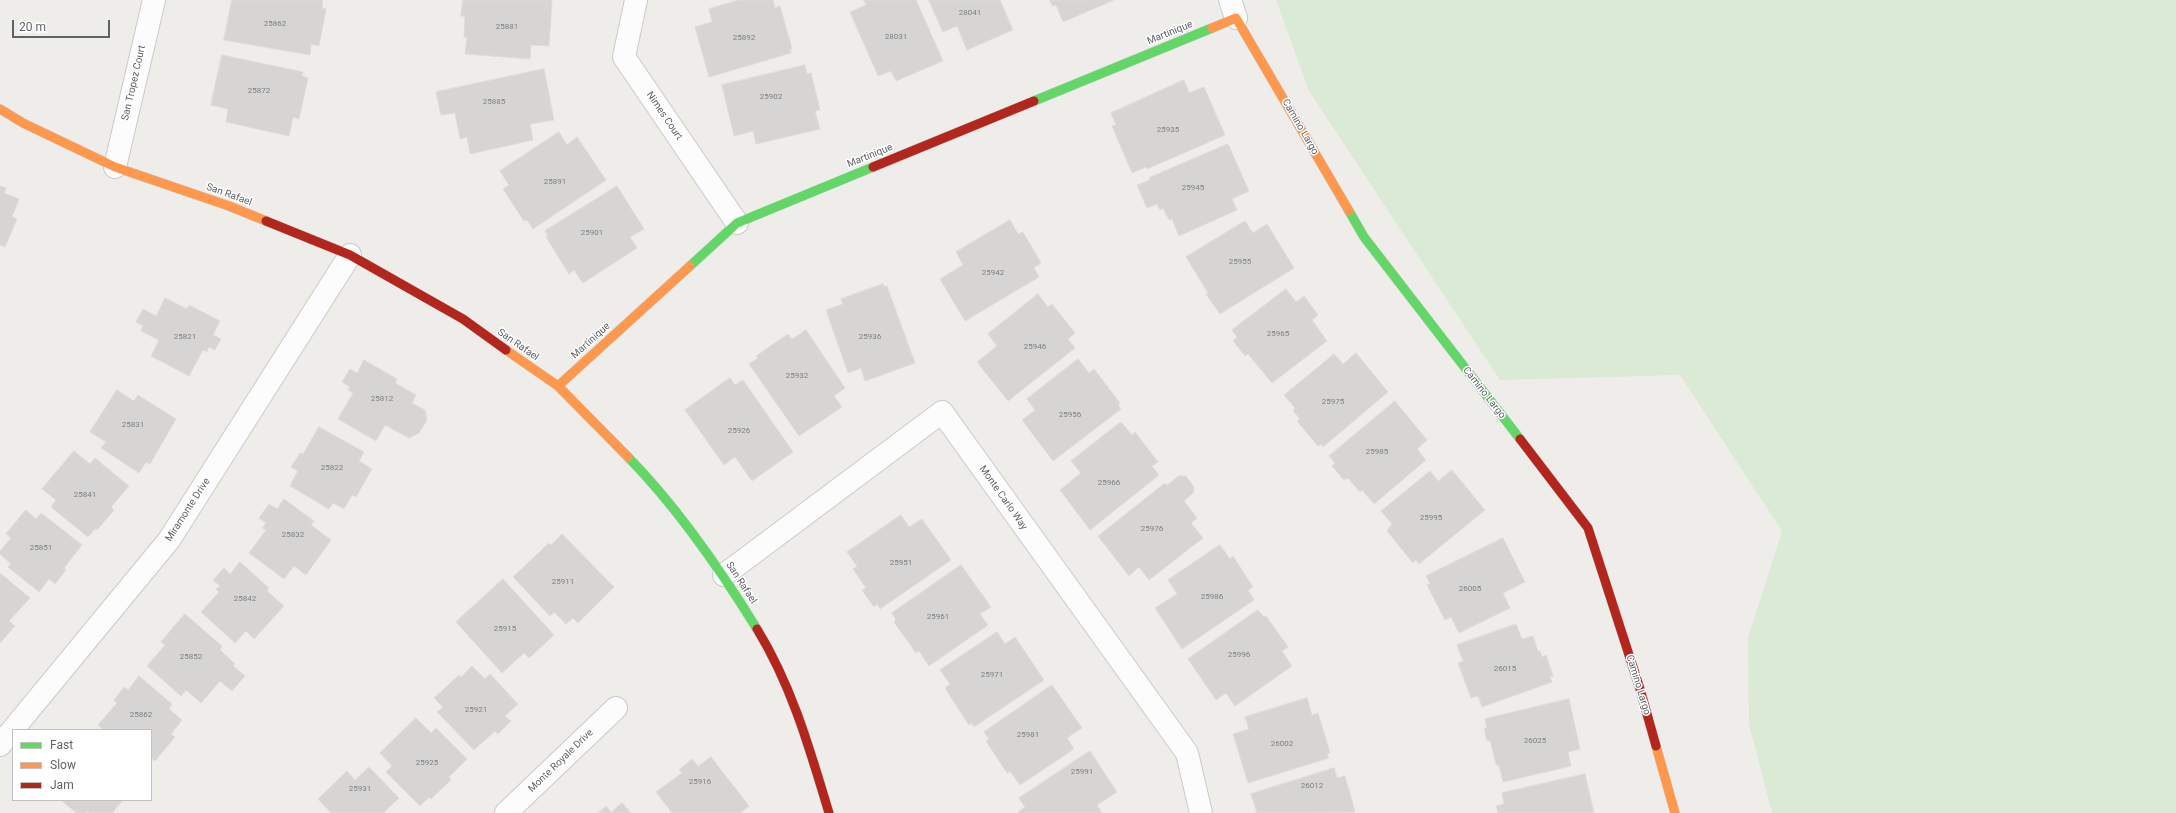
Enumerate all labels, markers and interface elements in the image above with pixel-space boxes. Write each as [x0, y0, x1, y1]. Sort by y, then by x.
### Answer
house number: 28041 [959, 8, 981, 18]
scale bar [14, 12, 112, 38]
street label: Martinique [1146, 18, 1194, 48]
house number: 25862 [264, 19, 286, 29]
text: 20 m [19, 20, 46, 34]
house number: 25881 [496, 22, 518, 32]
house number: 28031 [885, 32, 907, 42]
house number: 25892 [733, 33, 755, 43]
street label: San Tropez Court [119, 44, 149, 122]
house number: 25872 [248, 86, 270, 96]
street label: Nimes Court [643, 89, 685, 143]
house number: 25902 [760, 92, 782, 102]
house number: 25885 [483, 97, 505, 107]
street label: Camino Largo [1279, 97, 1321, 157]
house number: 25935 [1157, 125, 1179, 135]
street label: Martinique [846, 141, 894, 171]
house number: 25891 [544, 177, 566, 187]
street label: San Rafael [205, 181, 253, 209]
house number: 25945 [1182, 183, 1204, 193]
house number: 25901 [581, 228, 603, 238]
house number: 25955 [1229, 257, 1251, 267]
house number: 25942 [982, 268, 1004, 278]
street label: Martinique [569, 320, 613, 362]
street label: San Rafael [495, 326, 541, 364]
house number: 25965 [1267, 329, 1289, 339]
house number: 25821 [174, 332, 196, 342]
house number: 25936 [859, 332, 881, 342]
house number: 25946 [1024, 342, 1046, 352]
street label: Camino Largo [1460, 365, 1508, 421]
house number: 25932 [786, 371, 808, 381]
house number: 25812 [371, 394, 393, 404]
house number: 25975 [1322, 397, 1344, 407]
house number: 25956 [1059, 410, 1081, 420]
house number: 25831 [122, 420, 144, 430]
house number: 25926 [728, 426, 750, 436]
house number: 25985 [1366, 447, 1388, 457]
house number: 25822 [321, 463, 343, 473]
street label: Monte Carlo Way [976, 464, 1030, 532]
street label: Miramonte Drive [163, 476, 213, 544]
house number: 25966 [1098, 478, 1120, 488]
house number: 25841 [74, 490, 96, 500]
house number: 25995 [1420, 513, 1442, 523]
house number: 25976 [1141, 524, 1163, 534]
house number: 25832 [282, 530, 304, 540]
house number: 25851 [30, 543, 52, 553]
house number: 25951 [890, 558, 912, 568]
street label: San Rafael [723, 560, 759, 606]
house number: 25911 [552, 577, 574, 587]
house number: 26005 [1459, 584, 1481, 594]
house number: 25986 [1201, 592, 1223, 602]
house number: 25842 [234, 594, 256, 604]
house number: 25961 [927, 612, 949, 622]
house number: 25915 [494, 624, 516, 634]
house number: 25996 [1228, 650, 1250, 660]
house number: 25852 [180, 652, 202, 662]
street label: Camino Largo [1623, 653, 1653, 717]
house number: 26015 [1494, 664, 1516, 674]
house number: 25971 [981, 670, 1003, 680]
house number: 25921 [465, 705, 487, 715]
house number: 25862 [130, 710, 152, 720]
street label: Monte Royale Drive [526, 727, 596, 795]
legend [12, 729, 152, 801]
house number: 25981 [1017, 730, 1039, 740]
house number: 26025 [1524, 736, 1546, 746]
text: Fast [50, 738, 73, 752]
house number: 26002 [1271, 739, 1293, 749]
text: Slow [50, 758, 76, 772]
house number: 25925 [416, 758, 438, 768]
house number: 25991 [1071, 767, 1093, 777]
house number: 25916 [689, 777, 711, 787]
text: Jam [50, 778, 74, 792]
house number: 26012 [1301, 781, 1323, 791]
house number: 25931 [349, 784, 371, 794]

